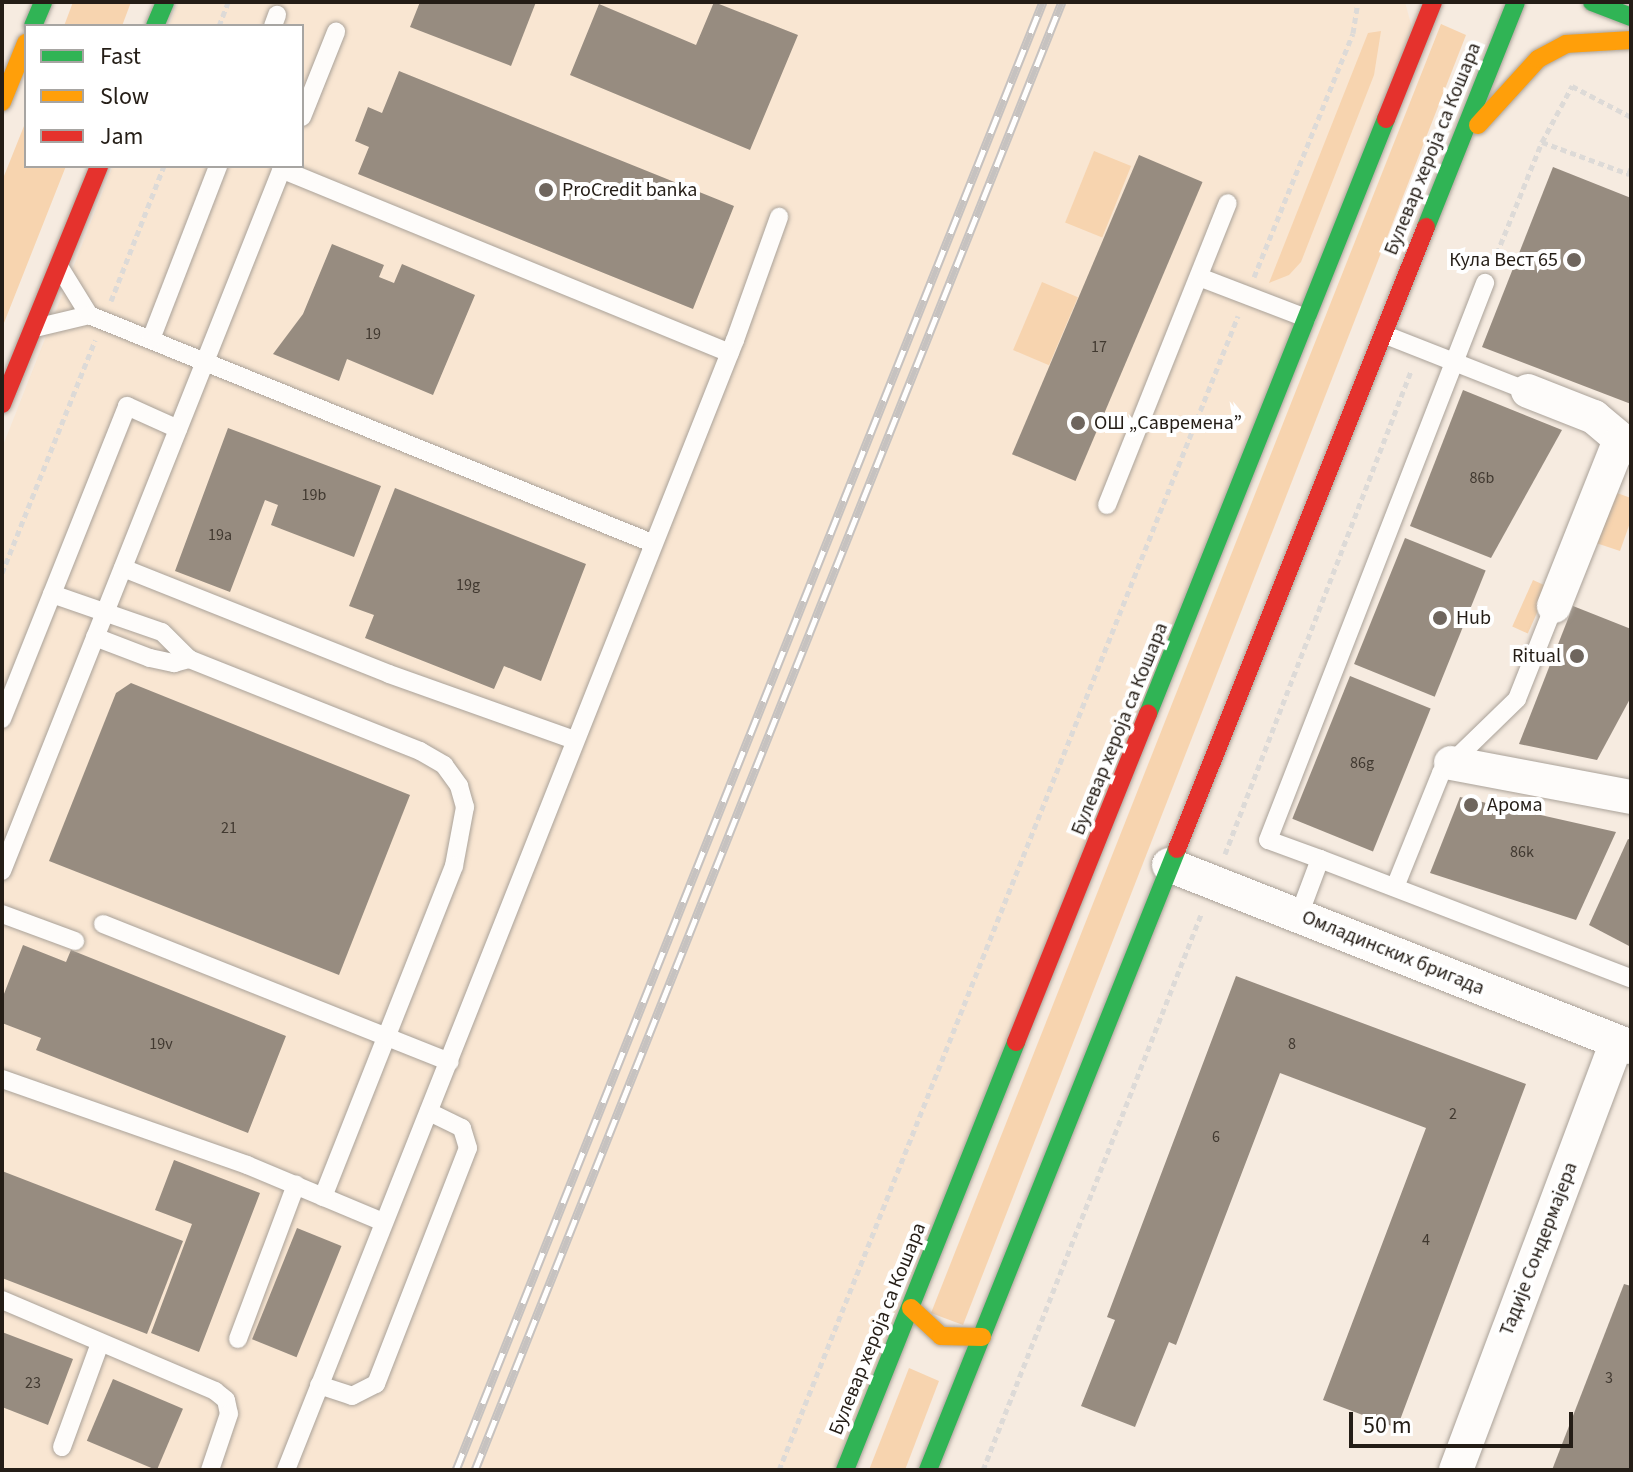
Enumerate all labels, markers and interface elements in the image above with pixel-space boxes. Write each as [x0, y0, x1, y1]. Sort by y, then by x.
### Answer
legend [24, 24, 304, 168]
text: Fast [100, 39, 141, 74]
street label: Булевар хероја са Кошара [1379, 39, 1487, 259]
text: Slow [100, 79, 149, 114]
text: Jam [100, 119, 144, 154]
place label: ProCredit banka [562, 178, 697, 202]
marker: ProCredit banka [537, 181, 555, 199]
place label: Кула Вест 65 [1449, 248, 1558, 272]
marker: Кула Вест 65 [1565, 251, 1583, 269]
house number: 19 [365, 324, 381, 344]
house number: 17 [1091, 337, 1107, 357]
place label: ОШ „Савремена” [1094, 411, 1242, 435]
marker: ОШ „Савремена” [1069, 414, 1087, 432]
house number: 86b [1470, 468, 1494, 488]
house number: 19b [302, 485, 326, 505]
house number: 19a [208, 525, 232, 545]
house number: 19g [456, 575, 480, 595]
place label: Hub [1456, 606, 1491, 630]
marker: Hub [1431, 609, 1449, 627]
street label: Булевар хероја са Кошара [1066, 619, 1174, 839]
place label: Ritual [1512, 644, 1561, 668]
marker: Ritual [1568, 647, 1586, 665]
house number: 86g [1350, 753, 1374, 773]
place label: Арома [1487, 793, 1543, 817]
marker: Арома [1462, 796, 1480, 814]
house number: 21 [221, 818, 237, 838]
house number: 86k [1510, 842, 1534, 862]
street label: Омладинских бригада [1298, 905, 1488, 1001]
house number: 19v [149, 1034, 173, 1054]
house number: 8 [1288, 1034, 1296, 1054]
house number: 2 [1449, 1104, 1457, 1124]
house number: 6 [1212, 1127, 1220, 1147]
street label: Тадије Сондермајера [1495, 1159, 1583, 1339]
street label: Булевар хероја са Кошара [824, 1219, 932, 1439]
house number: 4 [1422, 1230, 1430, 1250]
house number: 3 [1605, 1368, 1613, 1388]
house number: 23 [25, 1373, 41, 1393]
scale bar [1353, 1396, 1577, 1446]
text: 50 m [1363, 1408, 1412, 1443]

